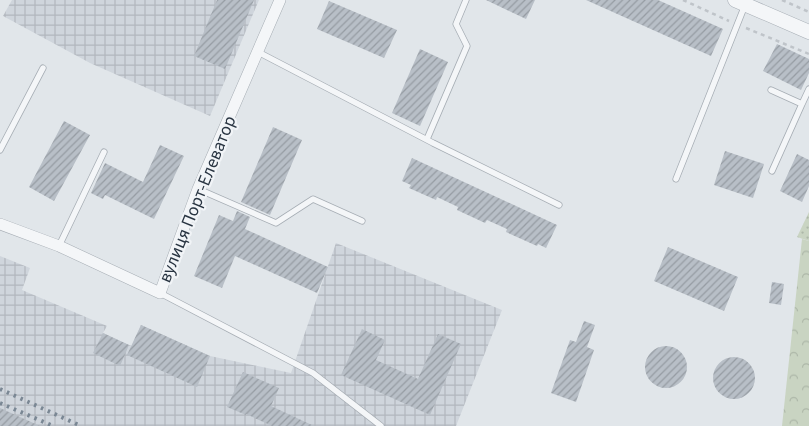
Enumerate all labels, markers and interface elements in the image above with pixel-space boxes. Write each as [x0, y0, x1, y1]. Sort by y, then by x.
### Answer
street label: вулиця Порт-Елеватор [153, 112, 242, 286]

